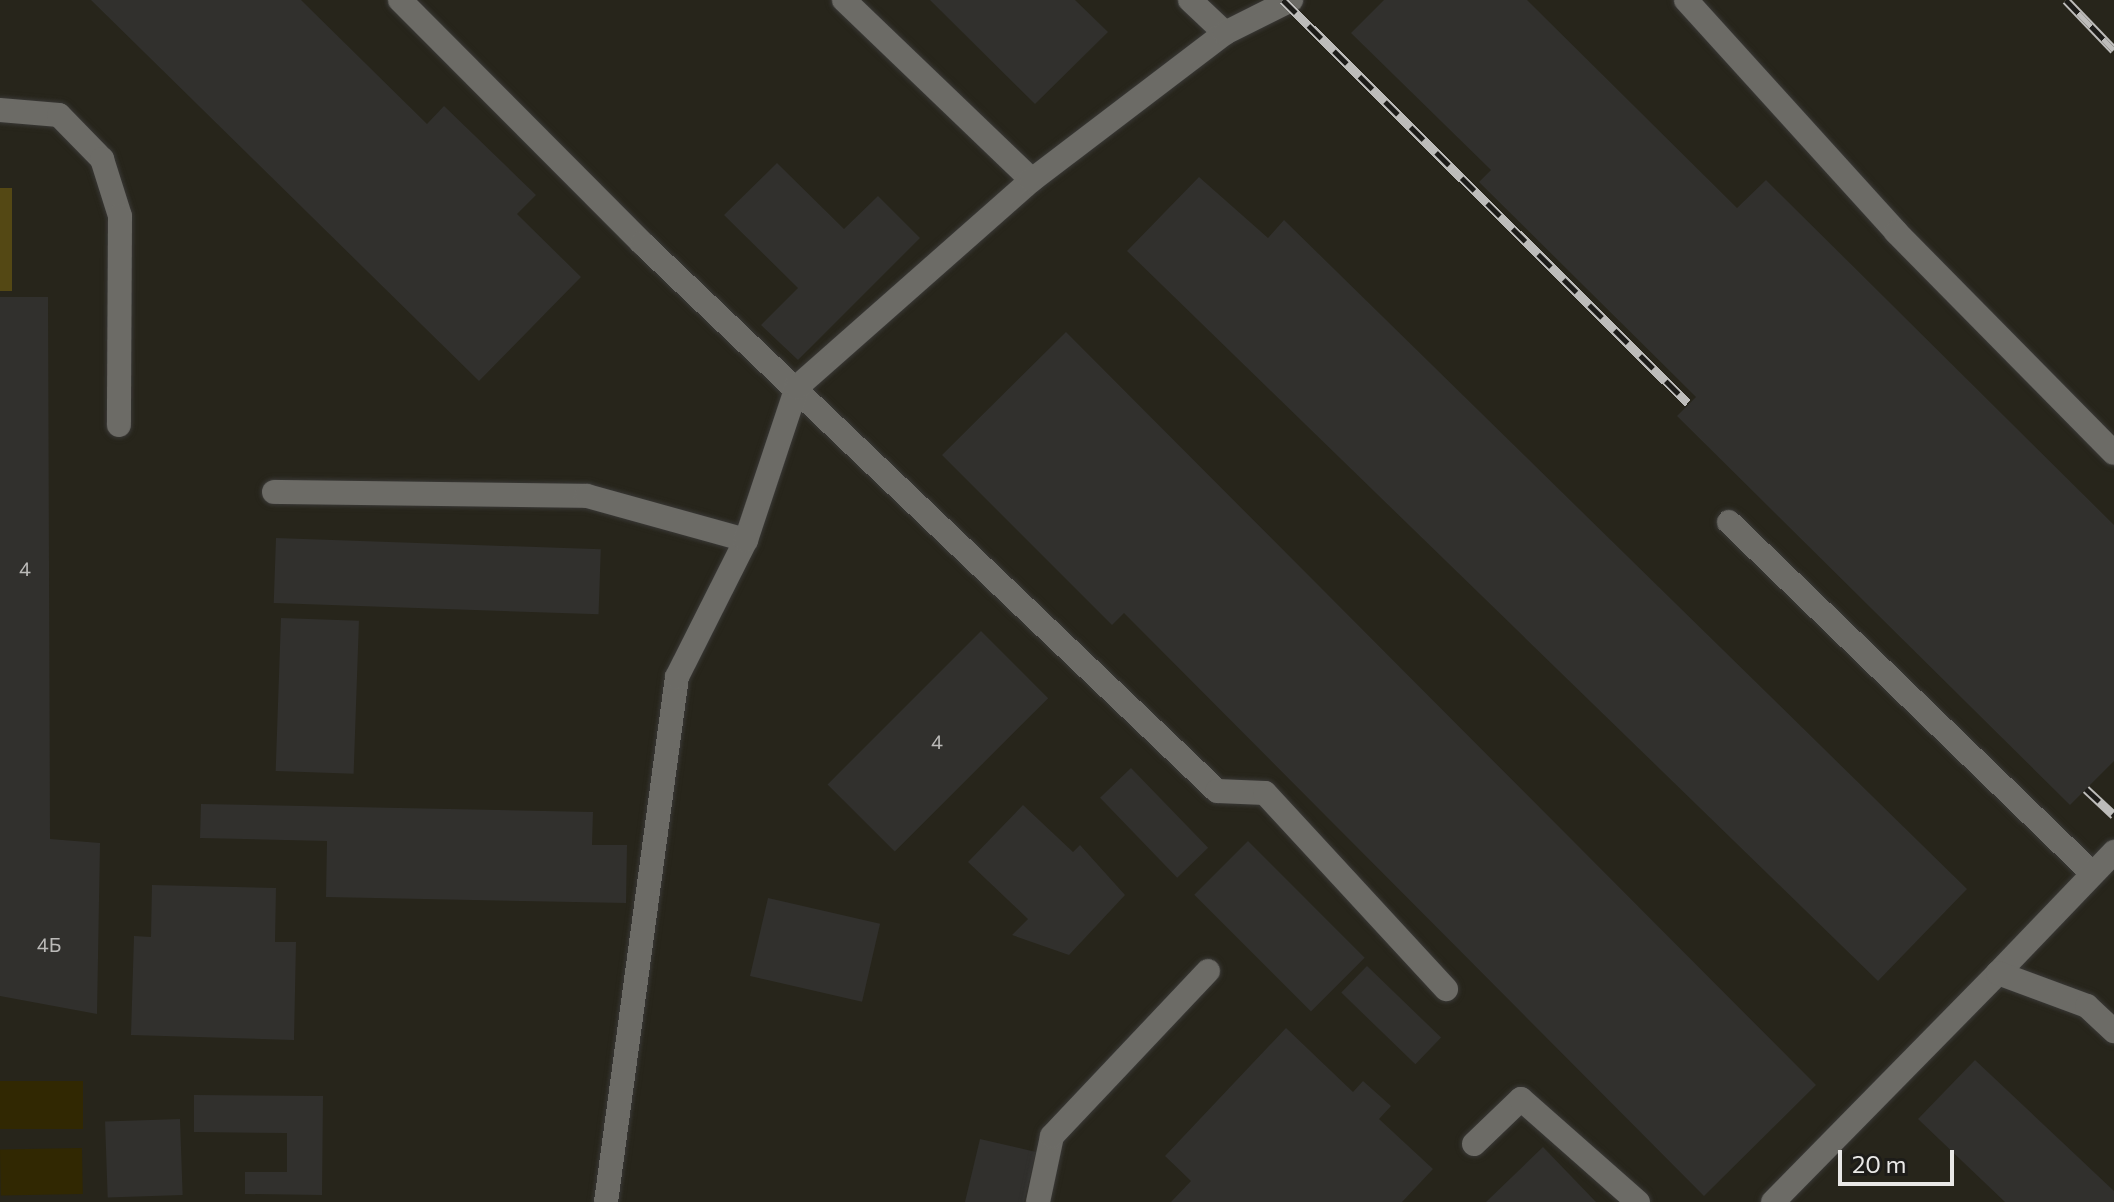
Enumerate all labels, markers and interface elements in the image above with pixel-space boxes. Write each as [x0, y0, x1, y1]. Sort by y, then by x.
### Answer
house number: 4 [19, 556, 31, 580]
house number: 4 [931, 729, 943, 753]
house number: 4Б [37, 932, 61, 956]
scale bar [1842, 1134, 1958, 1184]
text: 20 m [1852, 1149, 1906, 1178]

